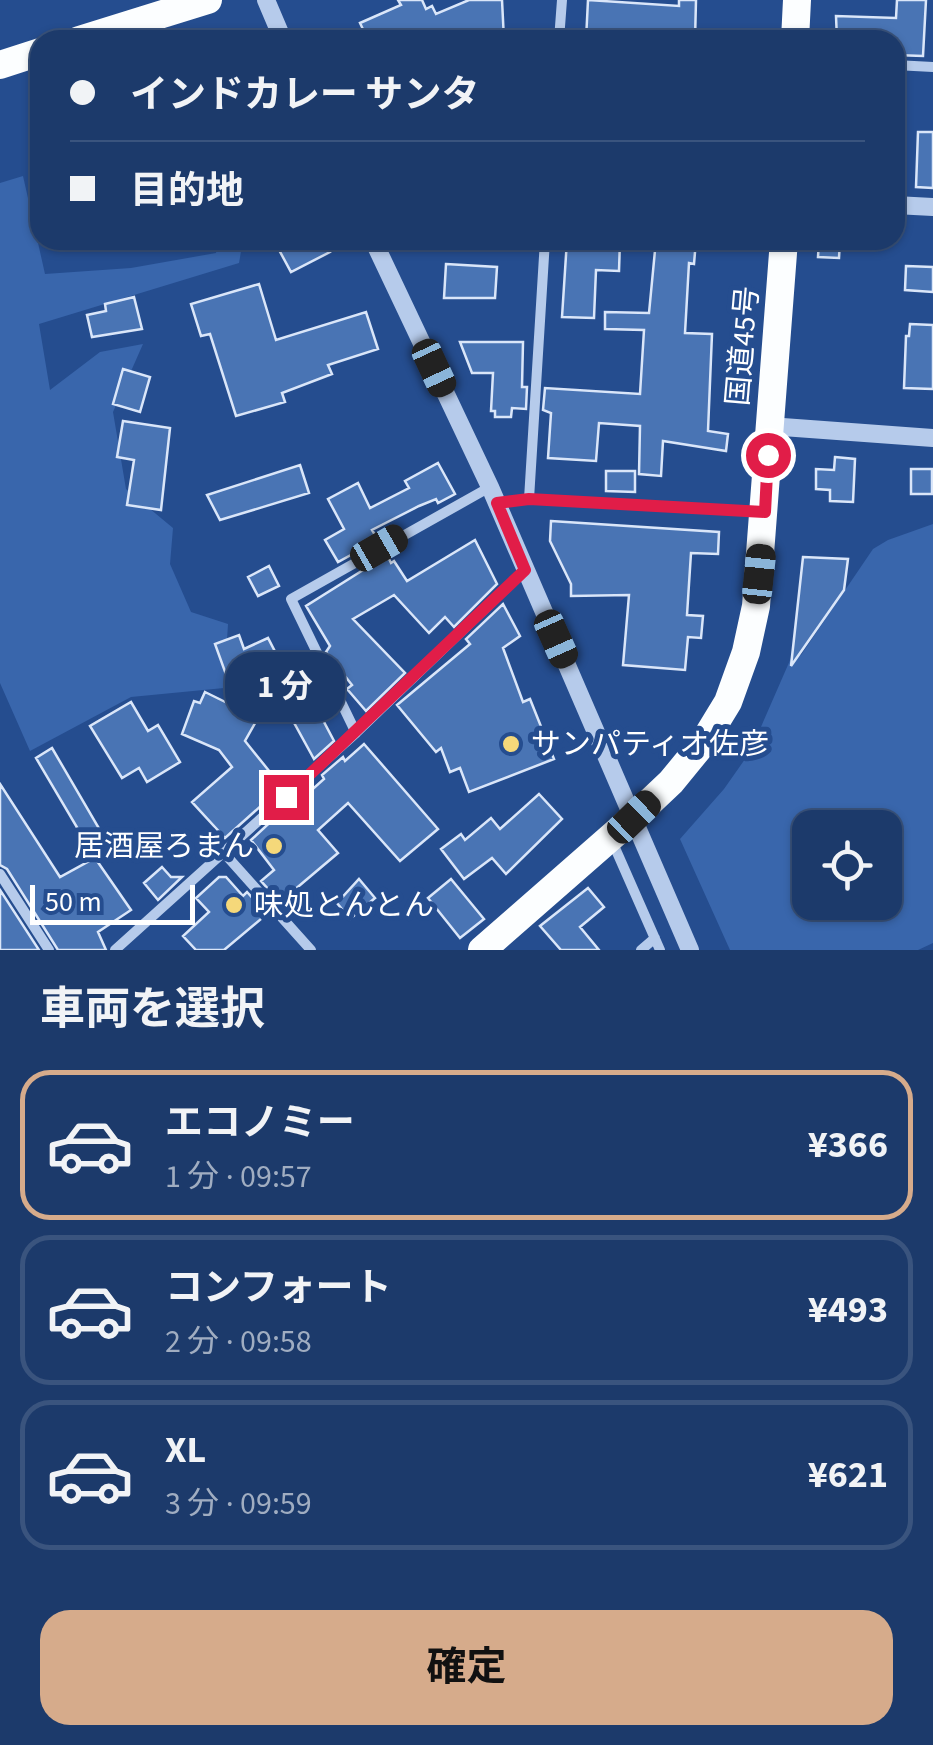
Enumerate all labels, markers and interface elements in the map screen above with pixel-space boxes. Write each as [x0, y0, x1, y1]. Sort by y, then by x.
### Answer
text: インドカレー サンタ [130, 68, 480, 122]
text: 目的地 [130, 164, 244, 218]
street label: 国道45号 [716, 284, 770, 408]
car [408, 334, 460, 402]
route start [746, 433, 791, 478]
car [346, 520, 412, 576]
car [741, 543, 777, 605]
car [530, 605, 582, 673]
callout: 1 分 [226, 652, 346, 722]
text: 1 分 [257, 664, 313, 710]
place label: サンパティオ佐彦 [531, 723, 769, 766]
marker: サンパティオ佐彦 [500, 733, 522, 755]
route end [264, 775, 309, 820]
car [602, 785, 666, 849]
map controls [792, 810, 902, 920]
button: locate [792, 810, 902, 920]
place label: 居酒屋ろまん [74, 825, 254, 868]
marker: 居酒屋ろまん [263, 835, 285, 857]
scale bar [30, 880, 195, 924]
text: 50 m [45, 882, 102, 922]
place label: 味処とんとん [254, 884, 434, 927]
marker: 味処とんとん [223, 894, 245, 916]
text: 車両を選択 [40, 978, 265, 1042]
text: エコノミー [165, 1096, 355, 1150]
icon: car [45, 1100, 135, 1190]
text: ¥366 [808, 1118, 888, 1172]
text: 1 分 · 09:57 [165, 1154, 312, 1200]
text: コンフォート [165, 1261, 392, 1315]
icon: car [45, 1265, 135, 1355]
text: ¥493 [808, 1283, 888, 1337]
text: 2 分 · 09:58 [165, 1319, 312, 1365]
text: XL [165, 1423, 206, 1477]
icon: car [45, 1430, 135, 1520]
text: ¥621 [808, 1448, 888, 1502]
text: 3 分 · 09:59 [165, 1481, 312, 1527]
button: 確定 [40, 1610, 893, 1725]

